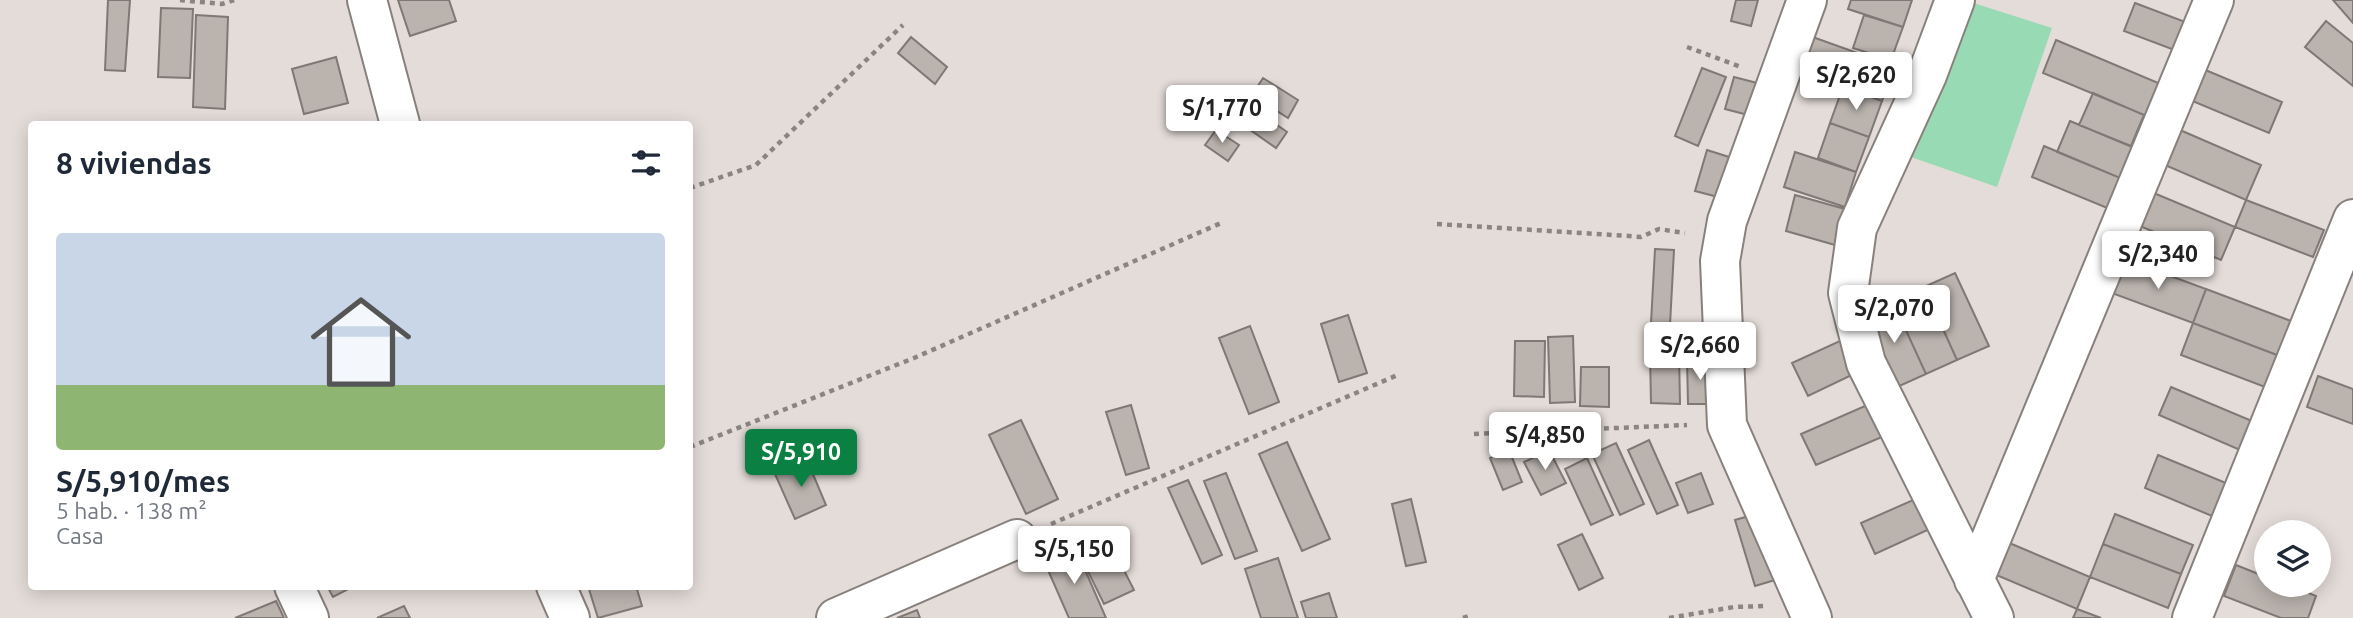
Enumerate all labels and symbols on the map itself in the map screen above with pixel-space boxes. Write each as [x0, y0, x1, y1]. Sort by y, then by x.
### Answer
pin: S/2,620 [1791, 52, 1921, 112]
pin: S/1,770 [1157, 86, 1287, 145]
pin: S/2,340 [2093, 232, 2223, 291]
pin: S/2,070 [1829, 286, 1959, 345]
pin: S/2,660 [1635, 322, 1765, 382]
pin: S/4,850 [1480, 412, 1610, 472]
pin: S/5,910 [736, 430, 866, 489]
pin: S/5,150 [1009, 526, 1139, 586]

